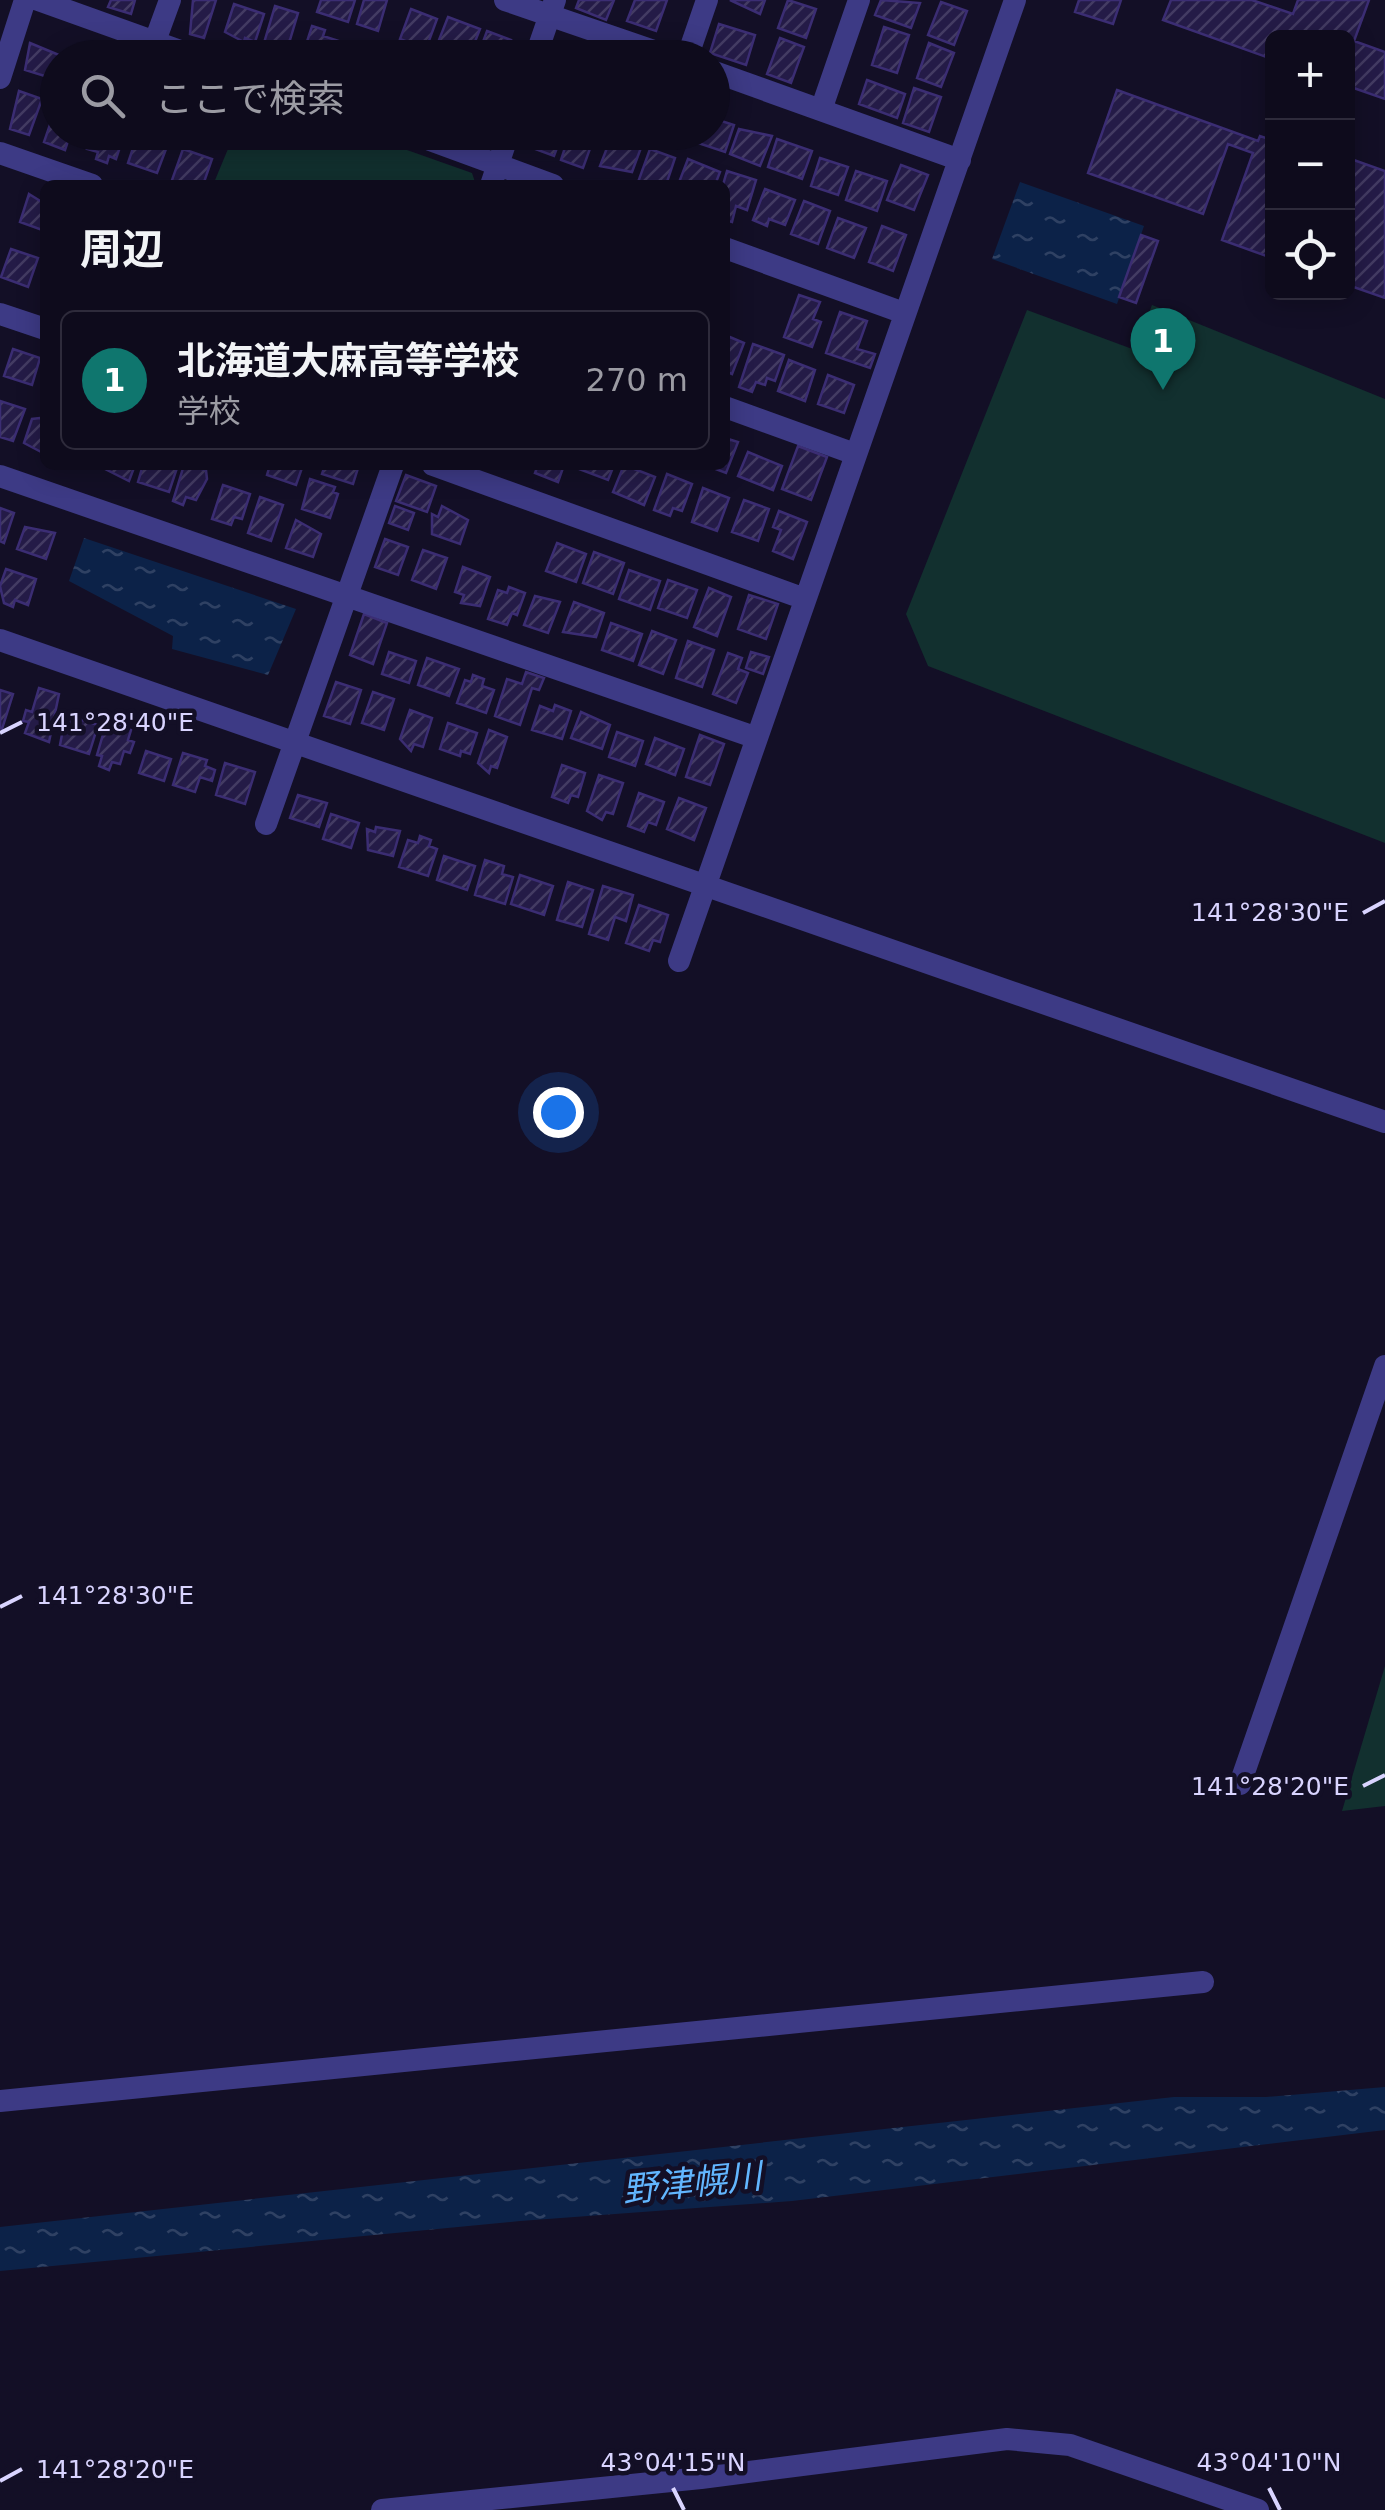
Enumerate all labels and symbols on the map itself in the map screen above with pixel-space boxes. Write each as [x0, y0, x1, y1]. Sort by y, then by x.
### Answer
pin: 1 [1130, 308, 1196, 390]
text: 141°28'40"E [36, 708, 194, 737]
text: 141°28'30"E [1191, 898, 1349, 927]
your location [533, 1087, 584, 1138]
text: 141°28'30"E [36, 1581, 194, 1610]
text: 141°28'20"E [1191, 1772, 1349, 1801]
water label: 野津幌川 [620, 2155, 768, 2210]
text: 43°04'15"N [600, 2448, 746, 2477]
text: 43°04'10"N [1196, 2448, 1342, 2477]
text: 141°28'20"E [36, 2455, 194, 2484]

